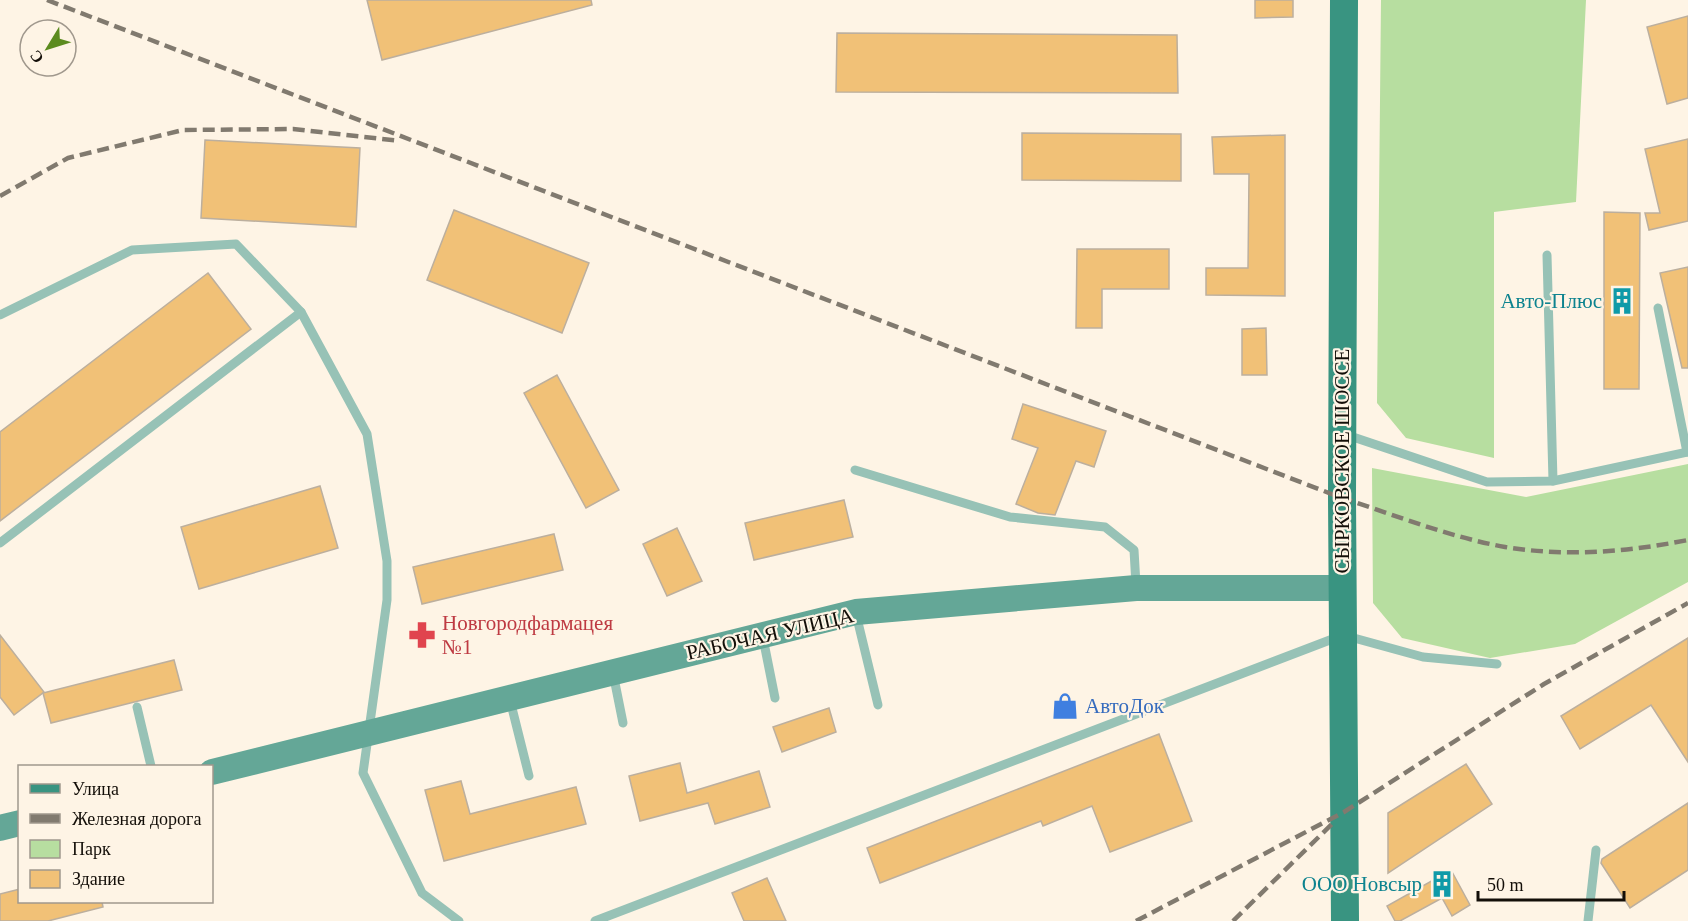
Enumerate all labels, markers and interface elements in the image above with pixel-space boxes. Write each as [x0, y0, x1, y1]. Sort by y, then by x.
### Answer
north arrow [18, 18, 78, 78]
text: С [26, 47, 47, 67]
building icon: Авто-Плюс [1607, 286, 1637, 316]
place label: Авто-Плюс [1500, 289, 1602, 313]
street label: СЫРКОВСКОЕ ШОССЕ [1330, 349, 1354, 573]
street label: РАБОЧАЯ УЛИЦА [684, 603, 857, 665]
place label: Новгородфармацея №1 [442, 611, 613, 659]
pharmacy icon: Новгородфармацея №1 [407, 620, 437, 650]
shop icon: АвтоДок [1050, 691, 1080, 721]
place label: АвтоДок [1085, 694, 1165, 718]
legend [18, 765, 213, 903]
text: Улица [72, 779, 119, 799]
text: Железная дорога [72, 809, 201, 829]
text: Парк [72, 839, 111, 859]
scale bar [1478, 864, 1624, 902]
text: Здание [72, 869, 125, 889]
building icon: ООО Новсыр [1427, 869, 1457, 899]
place label: ООО Новсыр [1302, 872, 1422, 896]
text: 50 m [1487, 875, 1524, 895]

